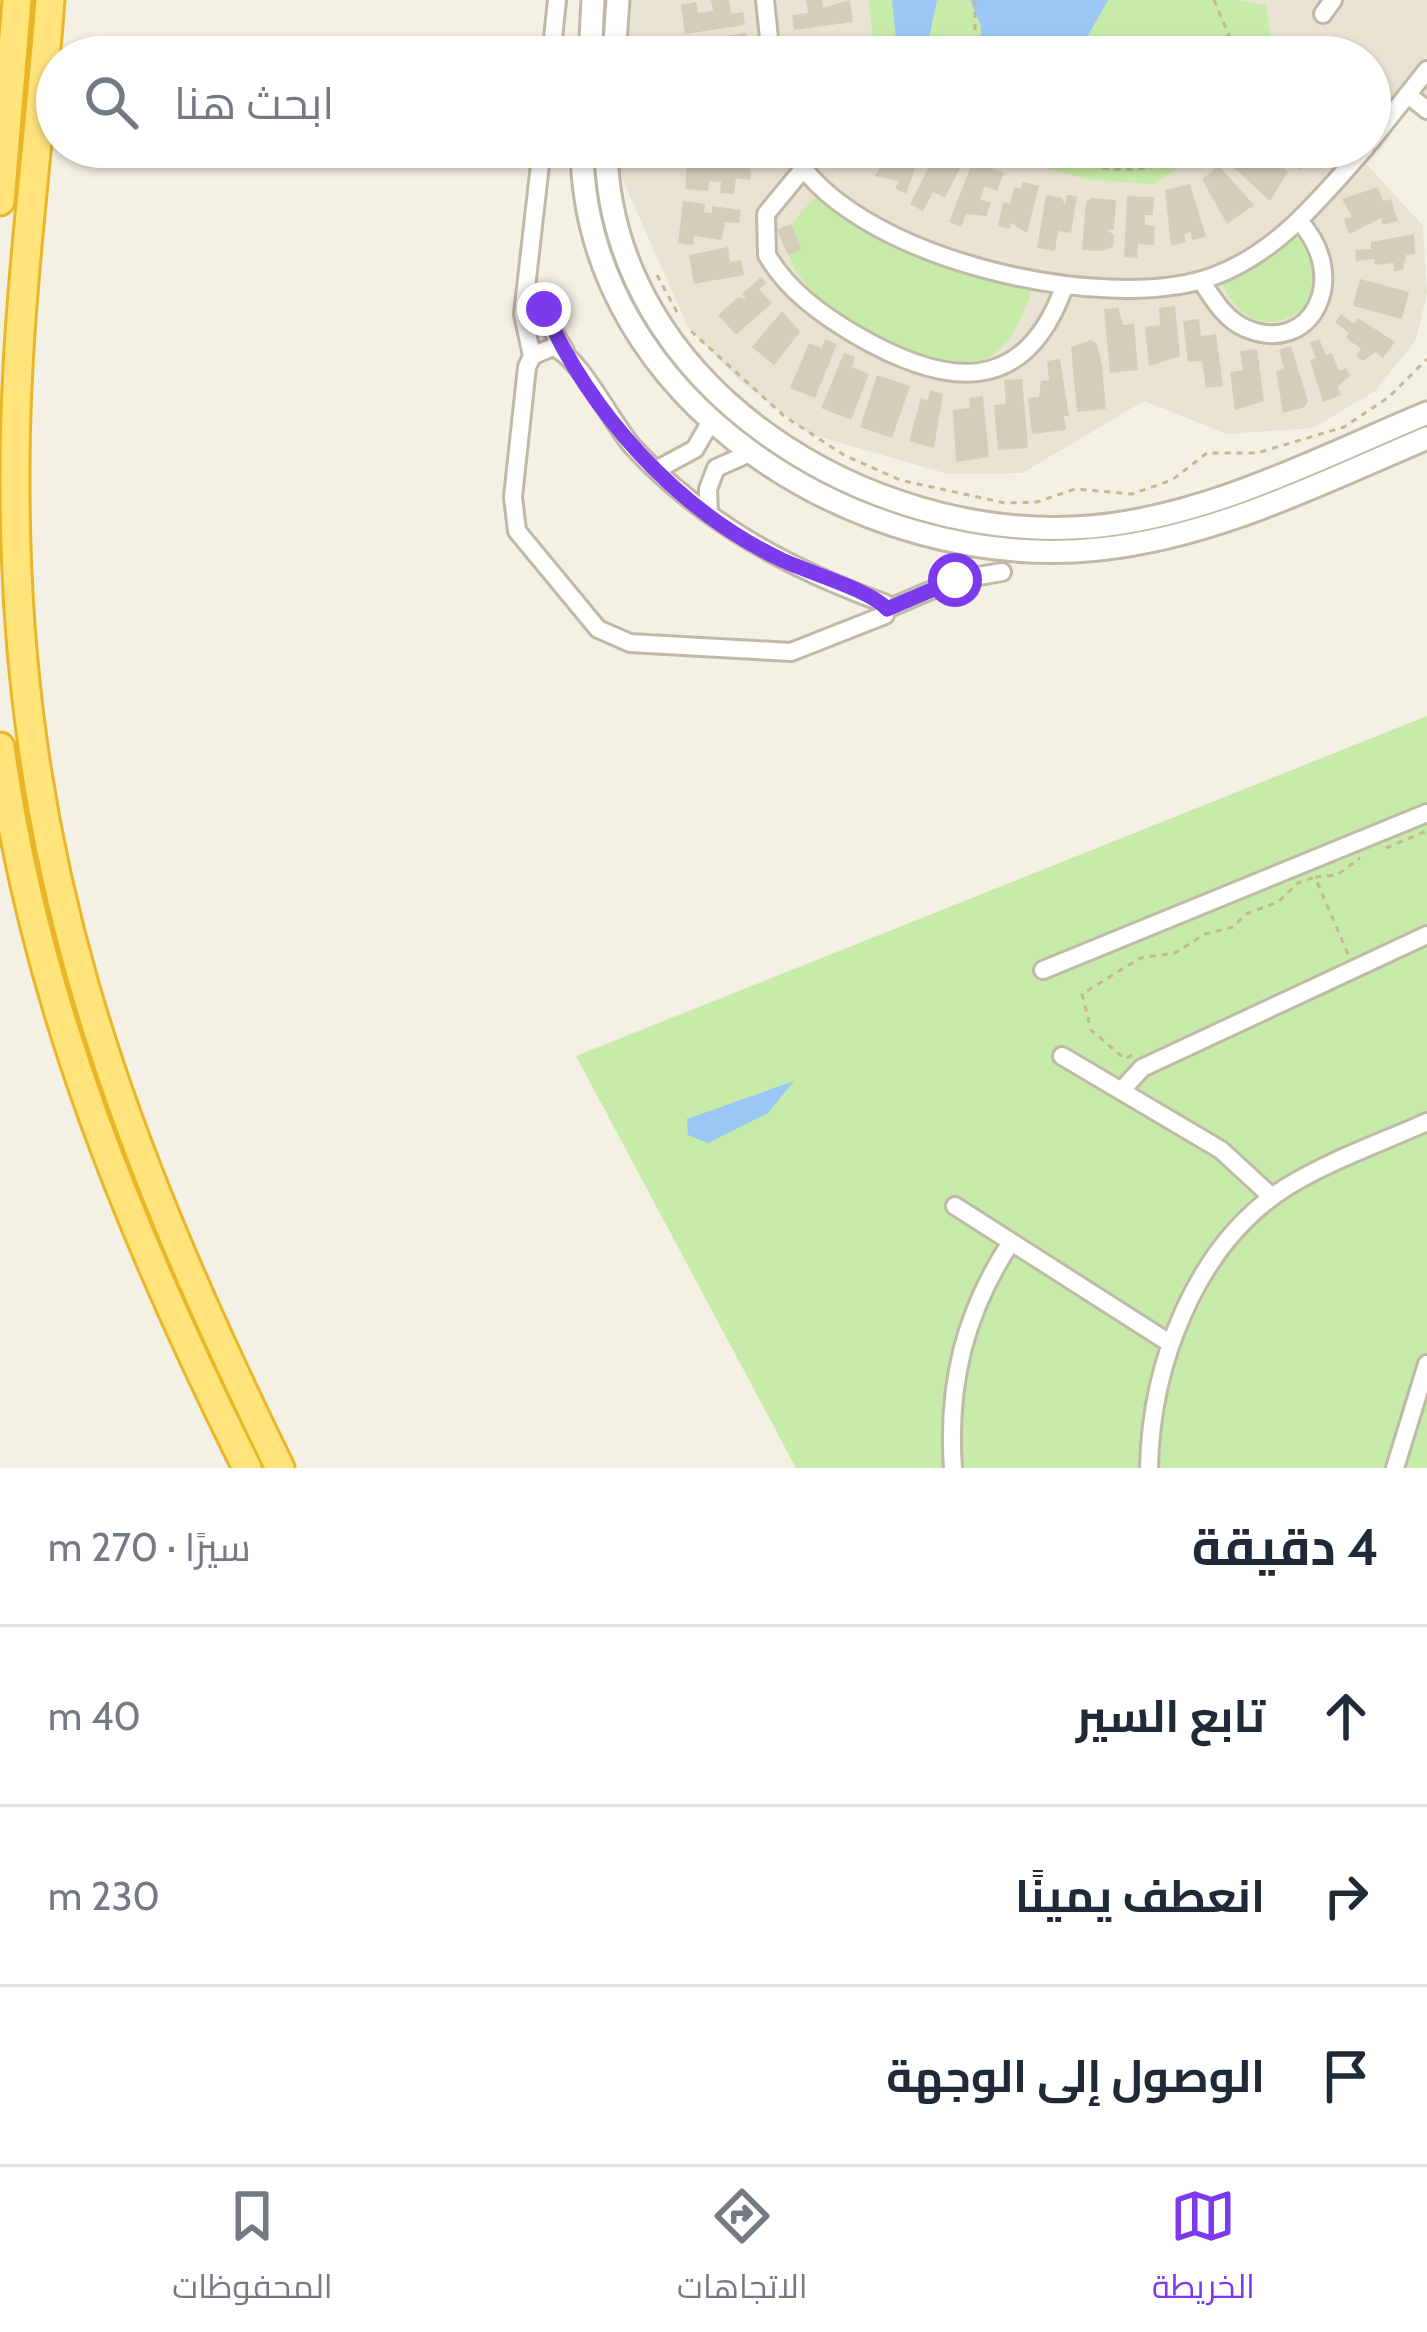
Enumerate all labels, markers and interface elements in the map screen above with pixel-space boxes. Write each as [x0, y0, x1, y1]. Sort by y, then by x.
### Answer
search box [36, 36, 1391, 168]
icon: search [78, 69, 144, 135]
text: ابحث هنا [174, 76, 334, 130]
route end [517, 282, 571, 336]
route start [928, 553, 982, 607]
text: 4 دقيقة [1192, 1516, 1379, 1578]
text: سيرًا · 270 m [48, 1523, 251, 1571]
icon: ahead [1313, 1683, 1379, 1749]
text: تابع السير [1076, 1689, 1265, 1743]
text: 40 m [48, 1692, 141, 1740]
icon: right [1313, 1863, 1379, 1929]
text: انعطف يمينًا [1015, 1869, 1265, 1923]
text: 230 m [48, 1872, 160, 1920]
icon: arrive [1313, 2043, 1379, 2109]
text: الوصول إلى الوجهة [886, 2049, 1265, 2103]
tab: المحفوظات [172, 2183, 333, 2317]
tab: الاتجاهات [677, 2183, 808, 2317]
tab: الخريطة [1152, 2183, 1255, 2317]

